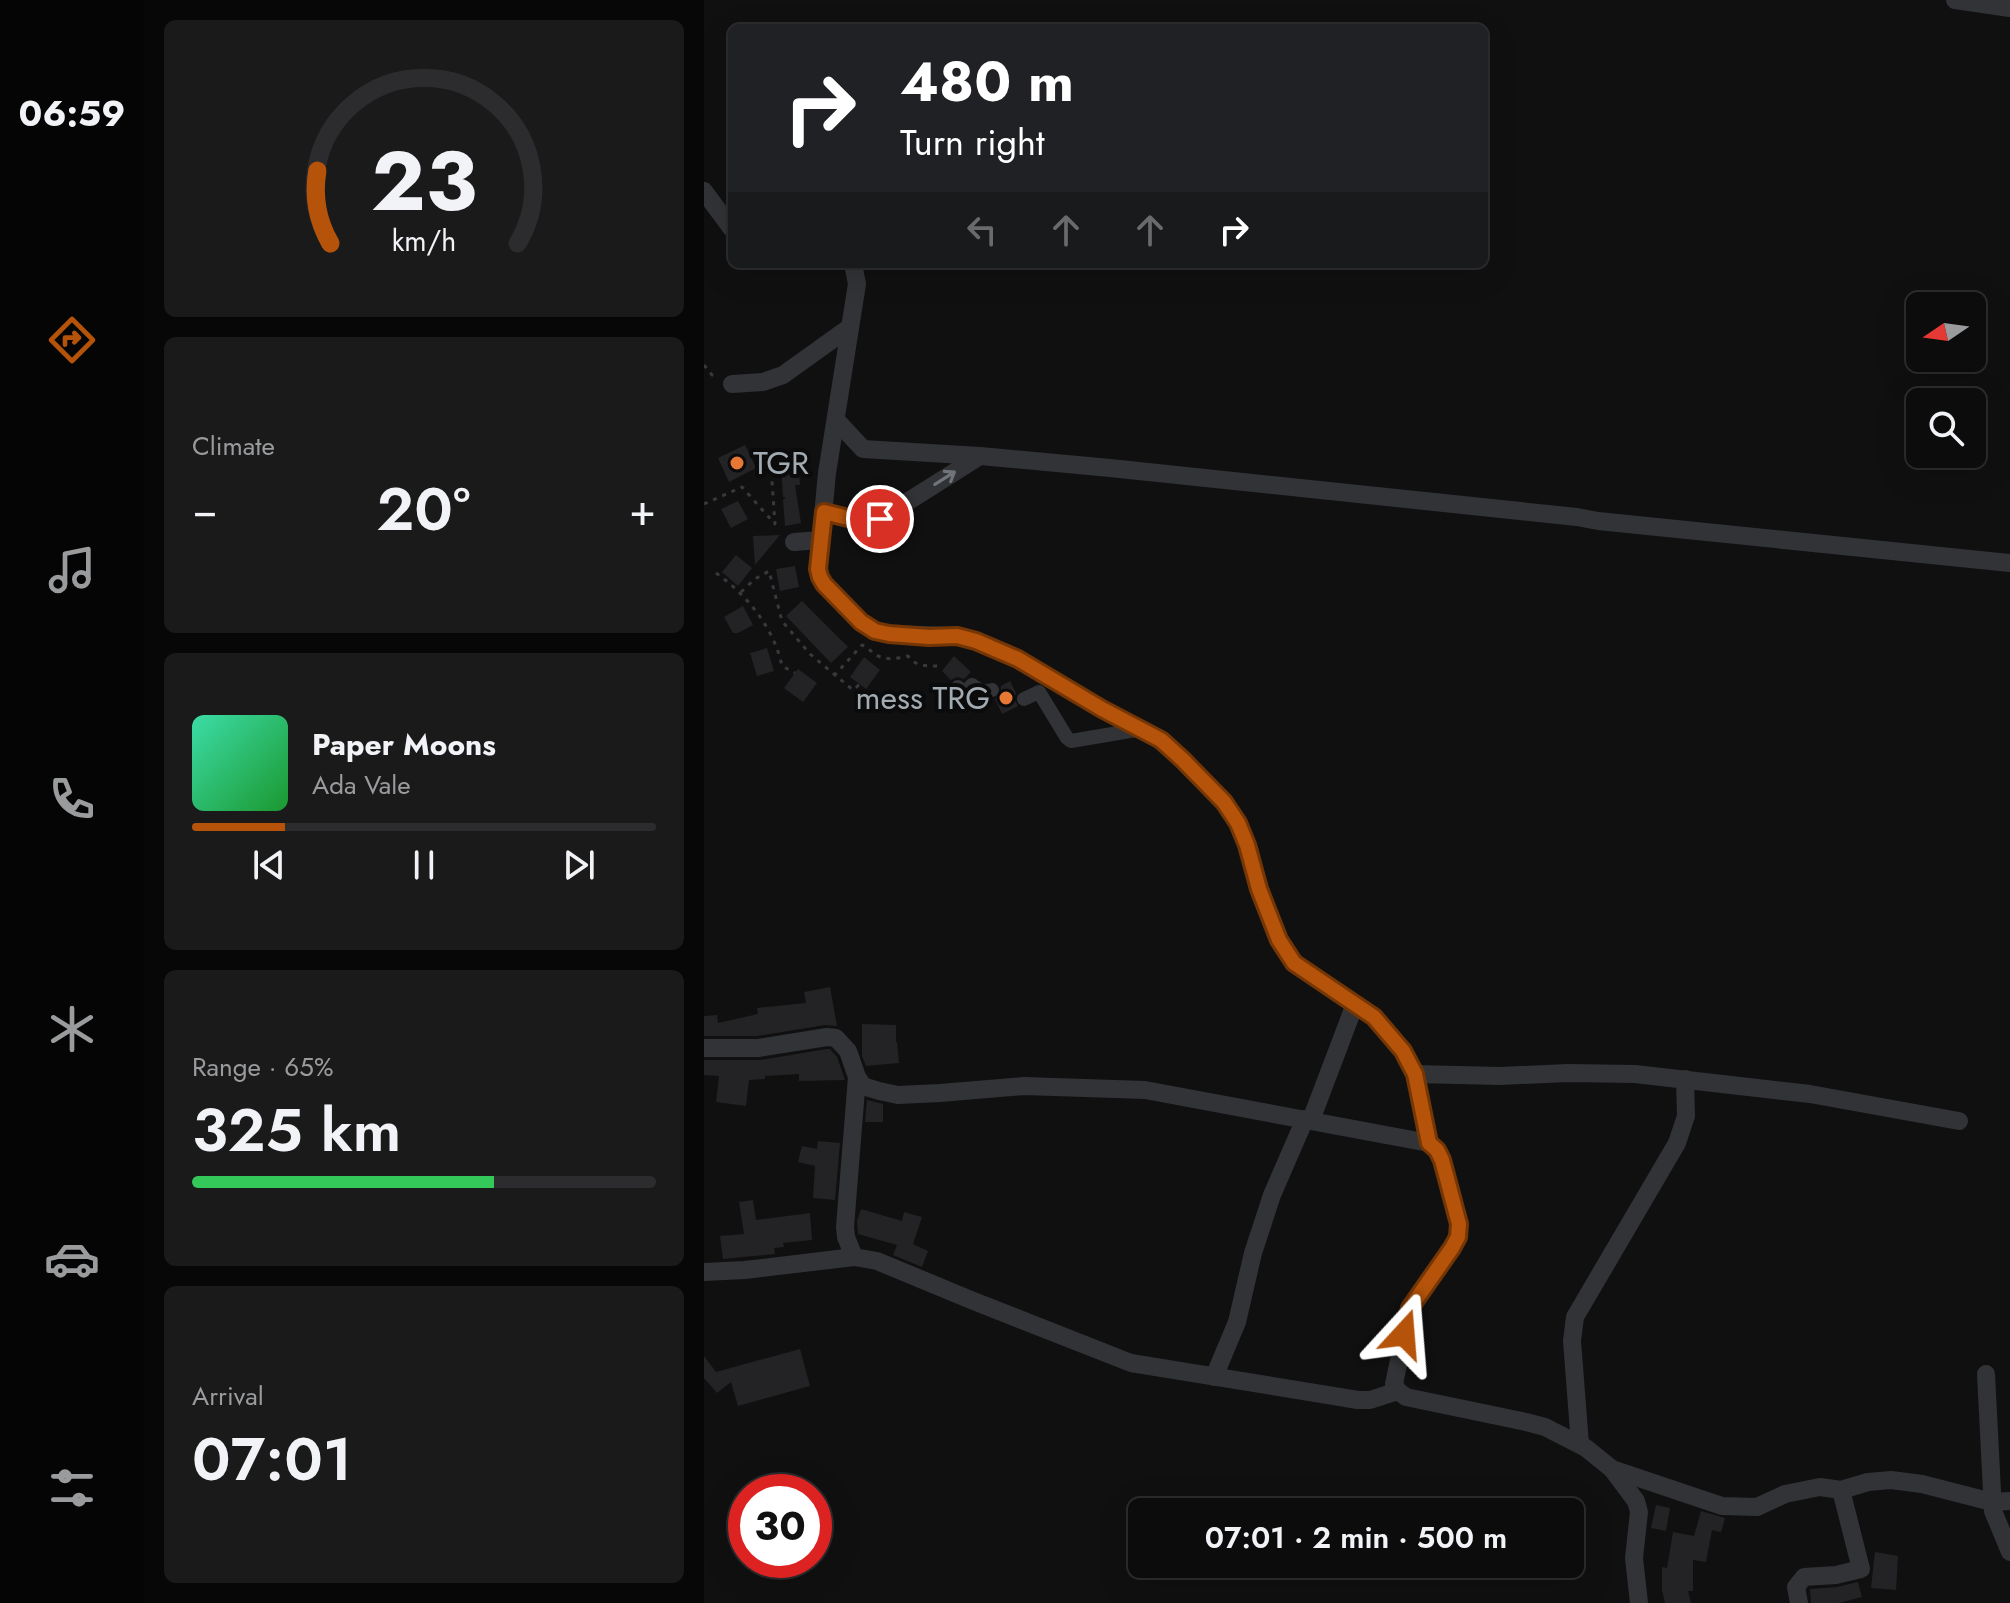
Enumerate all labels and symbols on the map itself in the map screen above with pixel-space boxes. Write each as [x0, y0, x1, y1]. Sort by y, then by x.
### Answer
north arrow [1906, 292, 1986, 372]
place label: TGR [753, 440, 809, 486]
marker: TGR [728, 454, 746, 472]
one-way arrow [933, 470, 956, 486]
pin [846, 485, 914, 553]
place label: mess TRG [856, 675, 990, 721]
marker: mess TRG [997, 689, 1015, 707]
position arrow [1362, 1292, 1446, 1376]
speed limit sign: 30 [728, 1474, 832, 1578]

